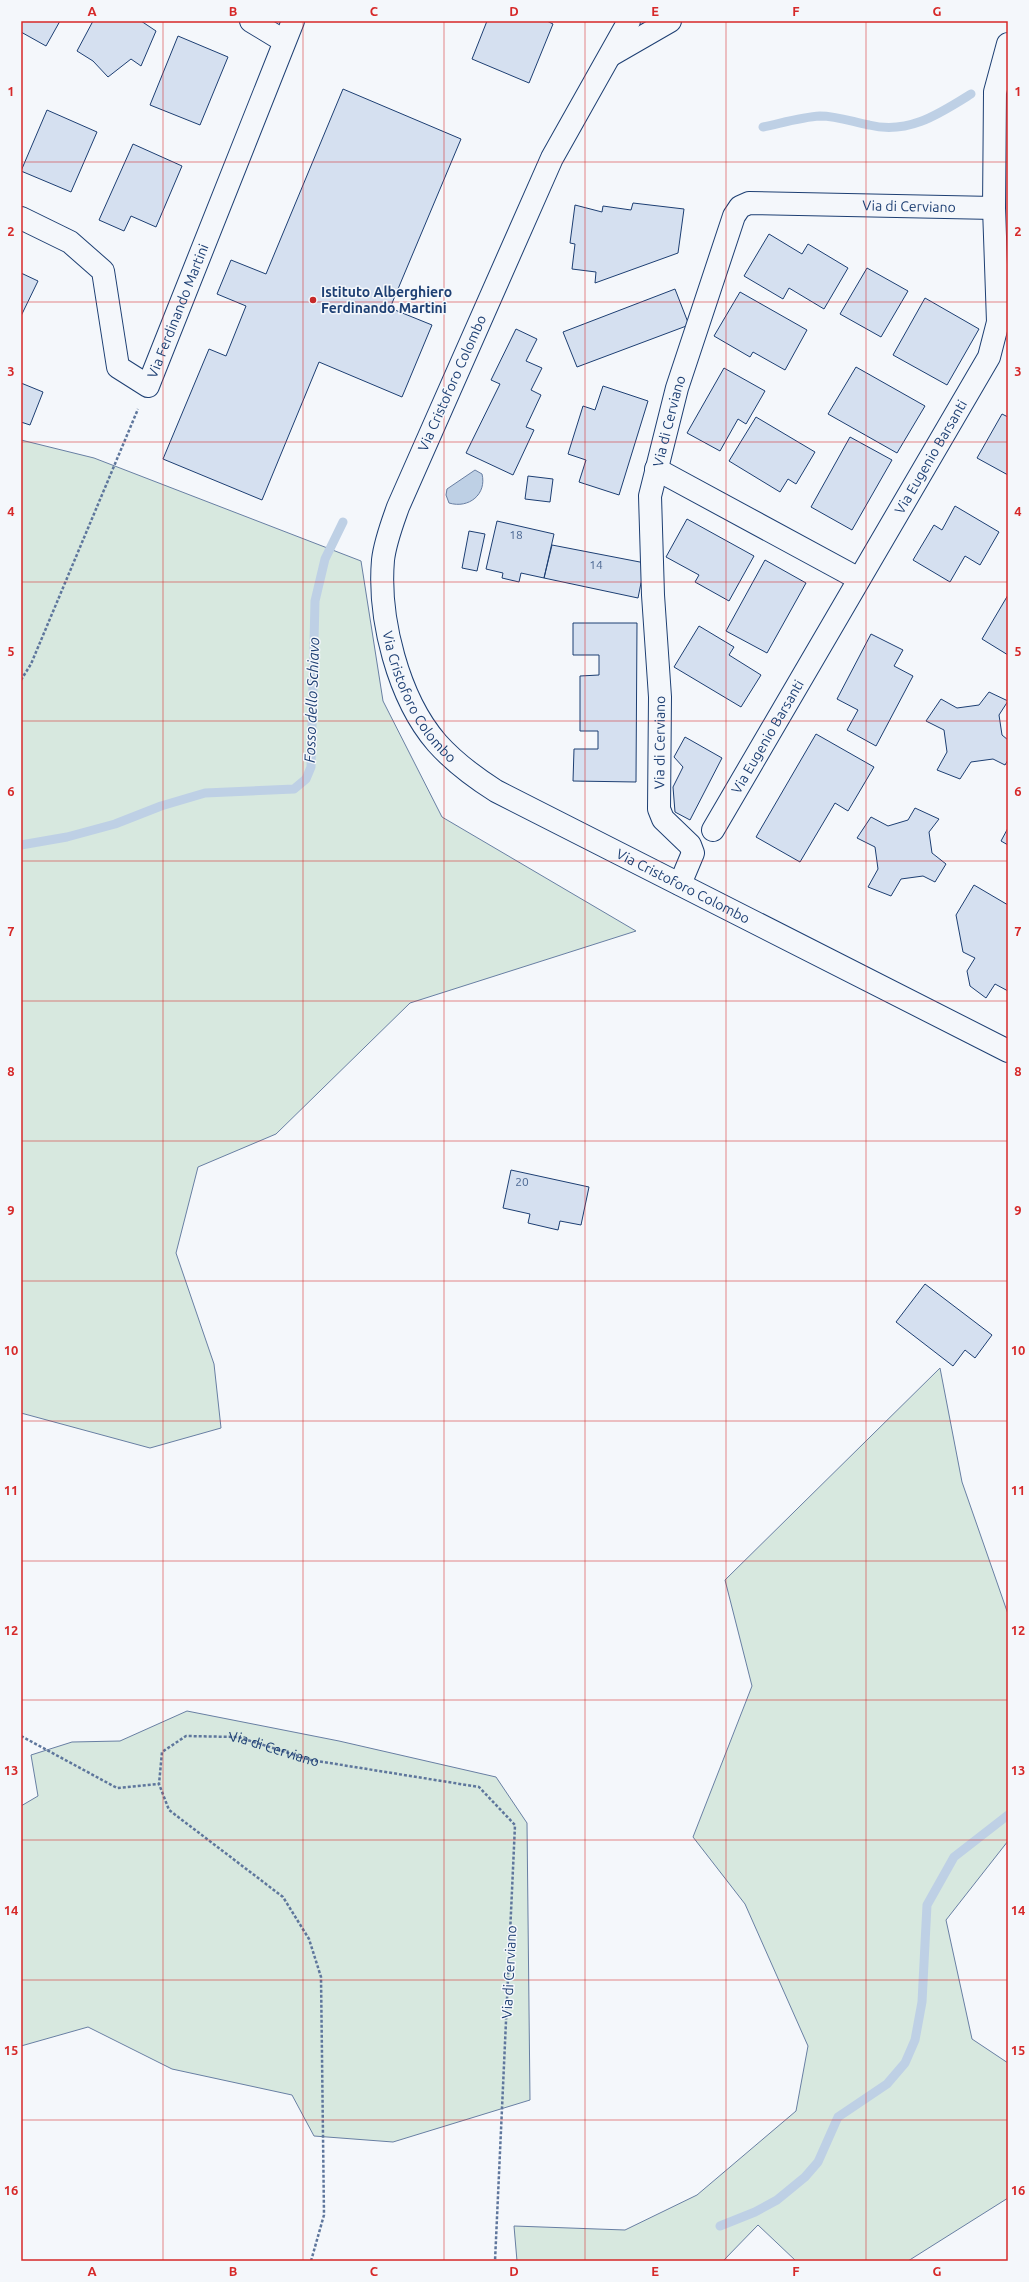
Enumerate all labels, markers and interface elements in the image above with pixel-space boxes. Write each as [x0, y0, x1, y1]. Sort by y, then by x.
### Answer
text: A [87, 4, 97, 18]
text: B [229, 4, 238, 18]
text: C [370, 4, 379, 18]
text: D [509, 4, 519, 18]
text: E [651, 4, 659, 18]
text: F [792, 4, 800, 18]
text: G [933, 4, 942, 18]
text: 1 [7, 84, 15, 98]
text: 1 [1014, 84, 1022, 98]
street label: Via di Cerviano [862, 197, 956, 215]
text: 2 [7, 224, 15, 238]
text: 2 [1014, 224, 1022, 238]
street label: Via Ferdinando Martini [144, 241, 212, 380]
place label: Istituto Alberghiero Ferdinando Martini [321, 284, 452, 316]
marker: Istituto Alberghiero Ferdinando Martini [308, 295, 318, 305]
street label: Via Cristoforo Colombo [415, 312, 489, 454]
text: 3 [7, 364, 15, 378]
text: 3 [1014, 364, 1022, 378]
street label: Via di Cerviano [650, 373, 689, 468]
street label: Via Eugenio Barsanti [891, 397, 970, 517]
text: 4 [7, 504, 15, 518]
text: 4 [1014, 504, 1022, 518]
house number: 18 [509, 528, 523, 541]
house number: 14 [589, 558, 603, 571]
street label: Via Cristoforo Colombo [380, 629, 459, 766]
water label: Fosso dello Schiavo [301, 637, 322, 763]
text: 5 [7, 644, 15, 658]
text: 5 [1014, 644, 1022, 658]
street label: Via Eugenio Barsanti [728, 677, 807, 797]
street label: Via di Cerviano [651, 696, 668, 789]
text: 6 [7, 784, 15, 798]
text: 6 [1014, 784, 1022, 798]
street label: Via Cristoforo Colombo [614, 845, 753, 927]
text: 7 [7, 924, 15, 938]
text: 7 [1014, 924, 1022, 938]
text: 8 [7, 1064, 15, 1078]
text: 8 [1014, 1064, 1022, 1078]
house number: 20 [515, 1175, 529, 1188]
text: 9 [7, 1203, 15, 1217]
text: 9 [1014, 1203, 1022, 1217]
text: 10 [4, 1343, 18, 1357]
text: 10 [1011, 1343, 1025, 1357]
text: 11 [4, 1483, 18, 1497]
text: 11 [1011, 1483, 1025, 1497]
text: 12 [4, 1623, 18, 1637]
text: 12 [1011, 1623, 1025, 1637]
street label: Via di Cerviano [229, 1729, 320, 1769]
text: 13 [4, 1763, 18, 1777]
text: 13 [1011, 1763, 1025, 1777]
text: 14 [4, 1903, 18, 1917]
text: 14 [1011, 1903, 1025, 1917]
street label: Via di Cerviano [499, 1925, 519, 2019]
text: 15 [4, 2043, 18, 2057]
text: 15 [1011, 2043, 1025, 2057]
text: 16 [4, 2183, 18, 2197]
text: 16 [1011, 2183, 1025, 2197]
text: A [87, 2264, 97, 2278]
text: B [229, 2264, 238, 2278]
text: C [370, 2264, 379, 2278]
text: D [509, 2264, 519, 2278]
text: E [651, 2264, 659, 2278]
text: F [792, 2264, 800, 2278]
text: G [933, 2264, 942, 2278]

